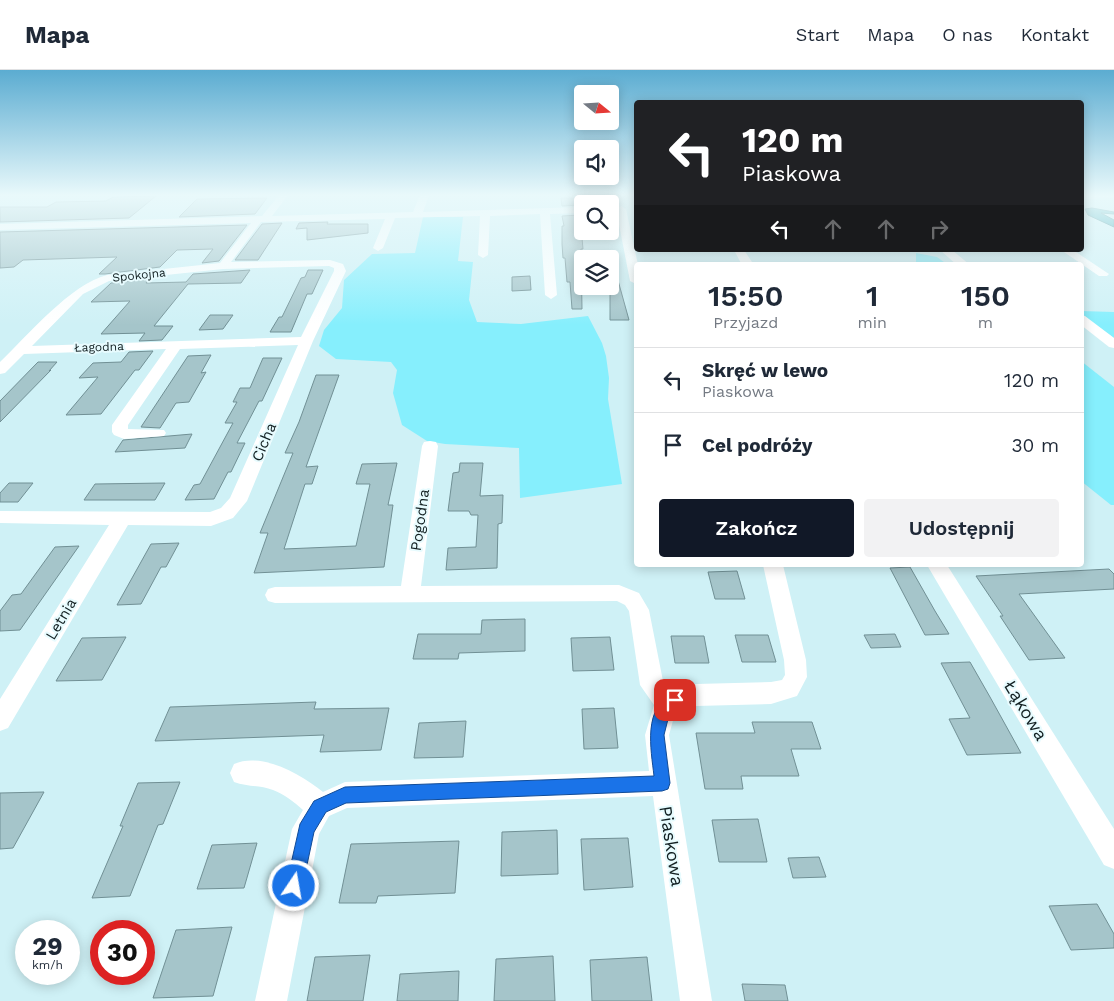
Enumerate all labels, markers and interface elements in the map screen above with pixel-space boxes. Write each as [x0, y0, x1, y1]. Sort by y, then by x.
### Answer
text: Mapa [25, 21, 90, 49]
text: Start [796, 24, 839, 45]
text: Mapa [867, 24, 914, 45]
text: O nas [942, 24, 993, 45]
text: Kontakt [1021, 24, 1089, 45]
north arrow [574, 85, 619, 130]
map controls [574, 85, 619, 295]
text: 120 m [742, 119, 843, 161]
icon: left [659, 120, 724, 185]
button: sound [574, 140, 619, 185]
text: Piaskowa [742, 161, 841, 186]
button: search [574, 195, 619, 240]
icon: left [766, 215, 794, 243]
icon: ahead [819, 215, 847, 243]
icon: ahead [872, 215, 900, 243]
icon: right [925, 215, 953, 243]
button: layers [574, 250, 619, 295]
street label: Spokojna [112, 265, 167, 285]
text: 15:50 [708, 278, 784, 313]
text: 1 [866, 278, 878, 313]
text: 150 [961, 278, 1010, 313]
text: Przyjazd [713, 313, 778, 332]
text: min [858, 313, 887, 332]
text: m [978, 313, 993, 332]
street label: Łagodna [74, 339, 124, 355]
text: Skręć w lewo [702, 359, 828, 382]
icon: left [659, 366, 687, 394]
text: 120 m [1004, 369, 1059, 392]
text: Piaskowa [702, 382, 774, 401]
street label: Cicha [248, 419, 280, 464]
icon: arrive [659, 431, 687, 459]
text: Cel podróży [702, 434, 812, 457]
text: 30 m [1012, 434, 1059, 457]
street label: Pogodna [407, 487, 433, 552]
button: Zakończ [659, 499, 854, 557]
button: Udostępnij [864, 499, 1059, 557]
street label: Letnia [42, 595, 81, 643]
street label: Łąkowa [1000, 676, 1052, 744]
pin [654, 679, 696, 721]
icon: arrive [661, 686, 689, 714]
street label: Piaskowa [655, 804, 689, 888]
position arrow [267, 859, 319, 911]
speed limit sign: 30 [90, 920, 155, 985]
text: 29 [32, 932, 63, 961]
text: km/h [32, 958, 63, 972]

